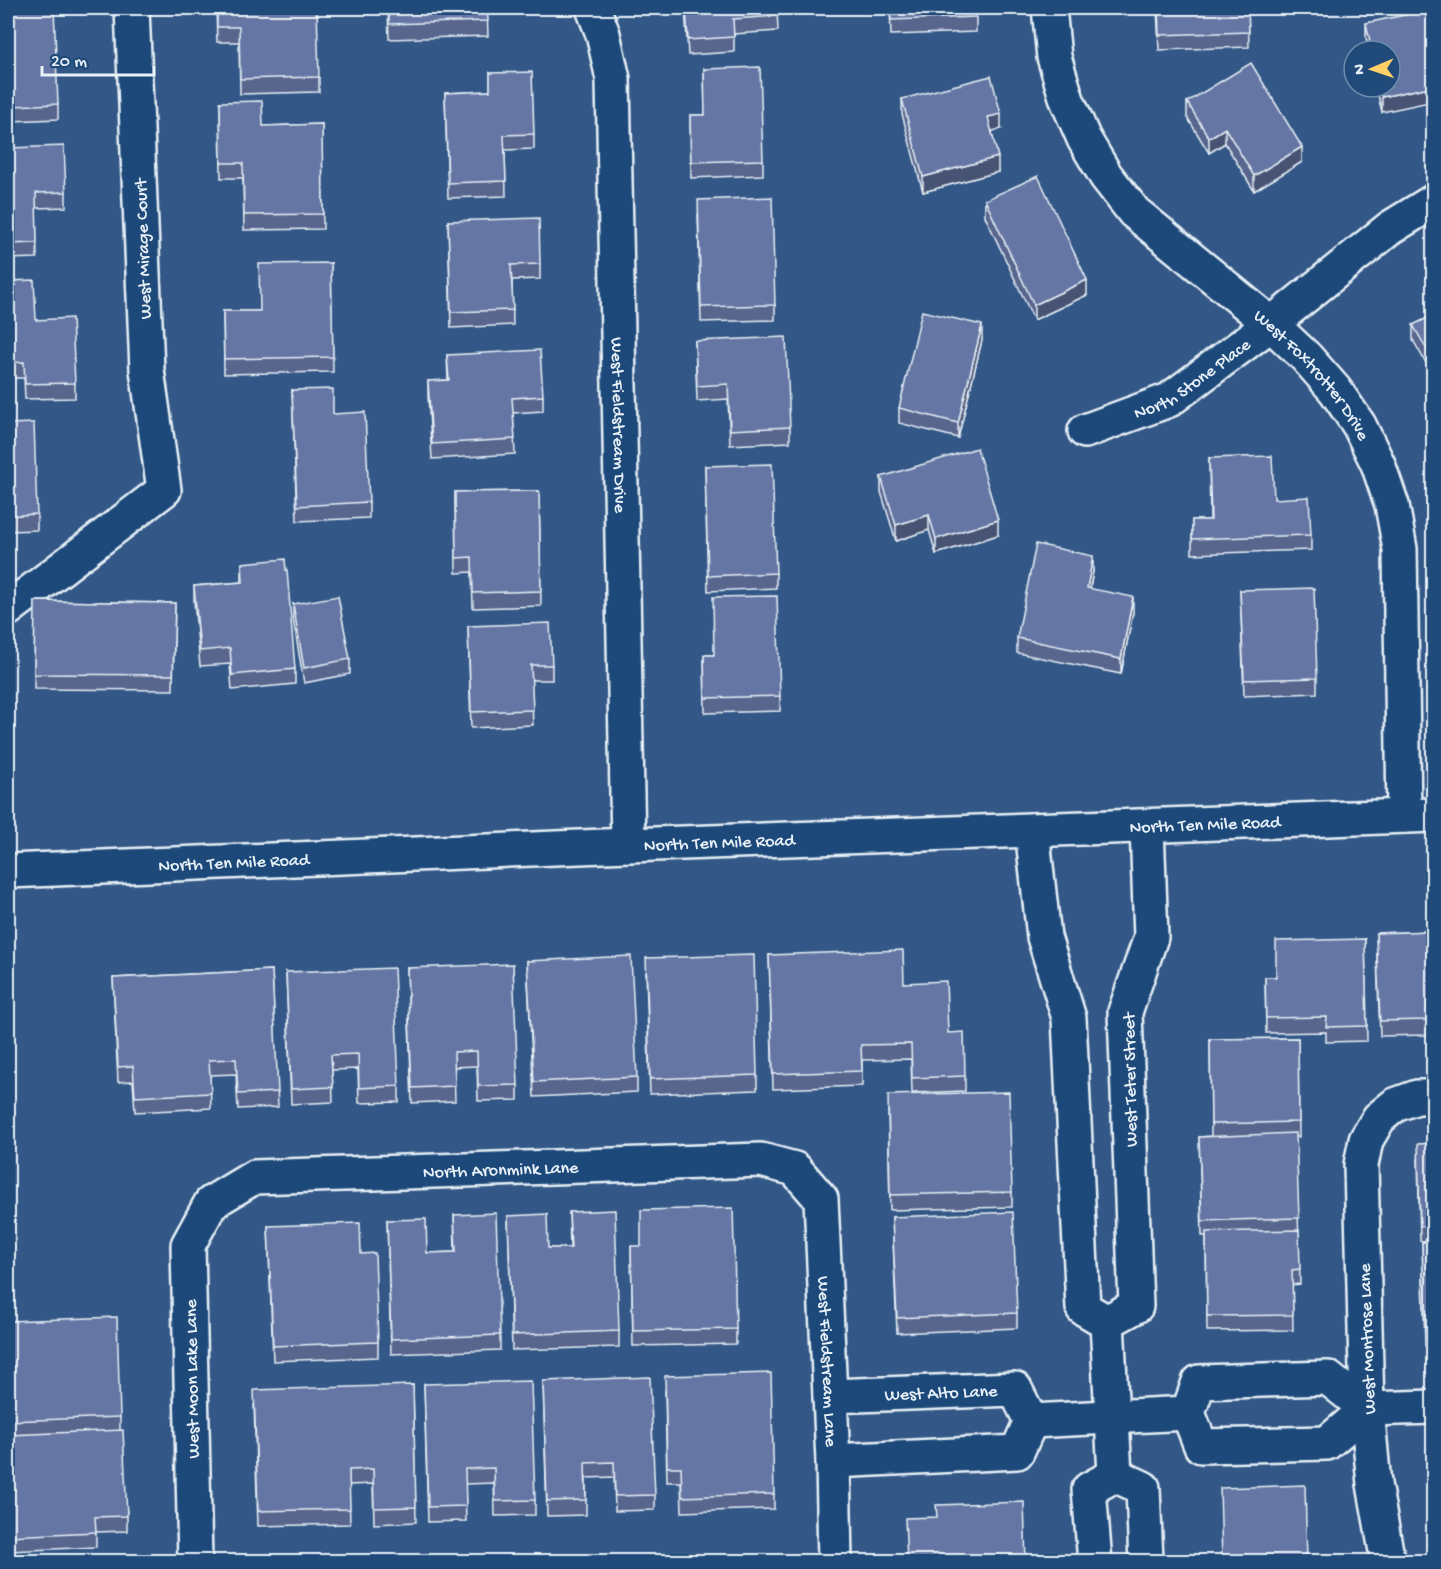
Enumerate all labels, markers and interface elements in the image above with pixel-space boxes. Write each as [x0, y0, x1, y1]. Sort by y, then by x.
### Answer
scale bar [42, 39, 154, 77]
north arrow [1342, 39, 1402, 99]
text: 20 m [51, 52, 87, 73]
text: N [1351, 63, 1370, 75]
street label: West Mirage Court [131, 177, 157, 320]
street label: West Foxtrotter Drive [1249, 306, 1373, 445]
street label: North Stone Place [1131, 335, 1256, 425]
street label: West Fieldstream Drive [605, 337, 630, 514]
street label: North Ten Mile Road [1129, 813, 1282, 839]
street label: North Ten Mile Road [644, 831, 797, 857]
street label: North Ten Mile Road [158, 850, 311, 878]
street label: West Teter Street [1120, 1011, 1143, 1147]
street label: North Aronmink Lane [423, 1158, 580, 1184]
street label: West Montrose Lane [1355, 1262, 1382, 1415]
street label: West Fieldstream Lane [812, 1276, 840, 1448]
street label: West Moon Lake Lane [182, 1298, 205, 1459]
street label: West Alto Lane [884, 1382, 999, 1407]

